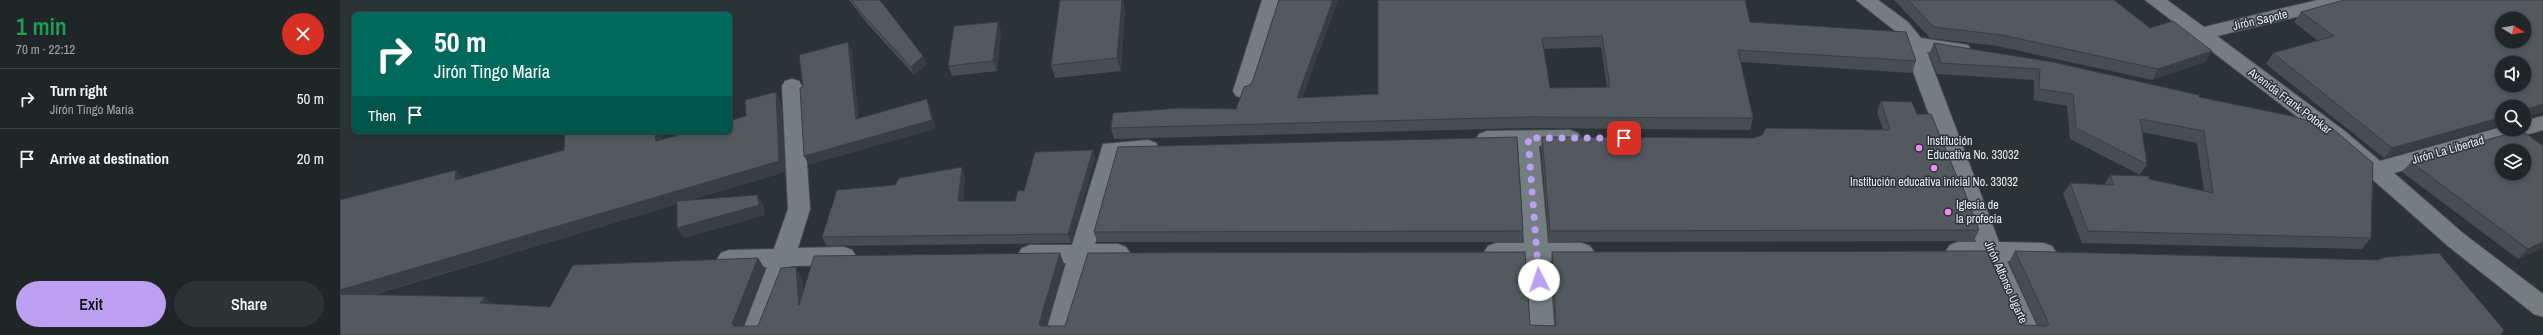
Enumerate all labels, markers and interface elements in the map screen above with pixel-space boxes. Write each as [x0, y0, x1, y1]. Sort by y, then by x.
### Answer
street label: Jirón Sapote [2231, 6, 2289, 34]
text: 1 min [16, 10, 67, 42]
north arrow [2495, 12, 2531, 48]
map controls [2495, 12, 2531, 180]
button: close [282, 13, 324, 55]
text: 50 m [434, 23, 486, 61]
icon: right [368, 28, 420, 80]
text: 70 m · 22:12 [16, 41, 75, 58]
button: sound [2495, 56, 2531, 92]
text: Jirón Tingo María [434, 59, 550, 84]
street label: Avenida Frank Potokar [2244, 64, 2336, 138]
text: Turn right [50, 80, 107, 101]
icon: right [16, 88, 38, 110]
text: 50 m [297, 88, 324, 109]
button: search [2495, 100, 2531, 136]
text: Jirón Tingo María [50, 101, 134, 118]
icon: arrive [404, 104, 426, 126]
text: Then [368, 105, 396, 126]
pin [1607, 121, 1641, 155]
icon: arrive [1613, 127, 1635, 149]
street label: Jirón La Libertad [2410, 132, 2486, 168]
place label: Institución Educativa No. 33032 [1927, 133, 2019, 163]
marker: Institución Educativa No. 33032 [1914, 143, 1924, 153]
button: layers [2495, 144, 2531, 180]
icon: arrive [16, 148, 38, 170]
text: Arrive at destination [50, 148, 169, 169]
text: 20 m [297, 148, 324, 169]
marker: Institución educativa inicial No. 33032 [1929, 163, 1939, 173]
place label: Institución educativa inicial No. 33032 [1850, 174, 2018, 190]
place label: Iglesia de la profecia [1956, 197, 2002, 227]
marker: Iglesia de la profecia [1943, 207, 1953, 217]
street label: Jirón Alfonso Ugarte [1981, 238, 2031, 326]
position arrow [1518, 259, 1560, 301]
button: Exit [16, 281, 166, 327]
button: Share [174, 281, 324, 327]

